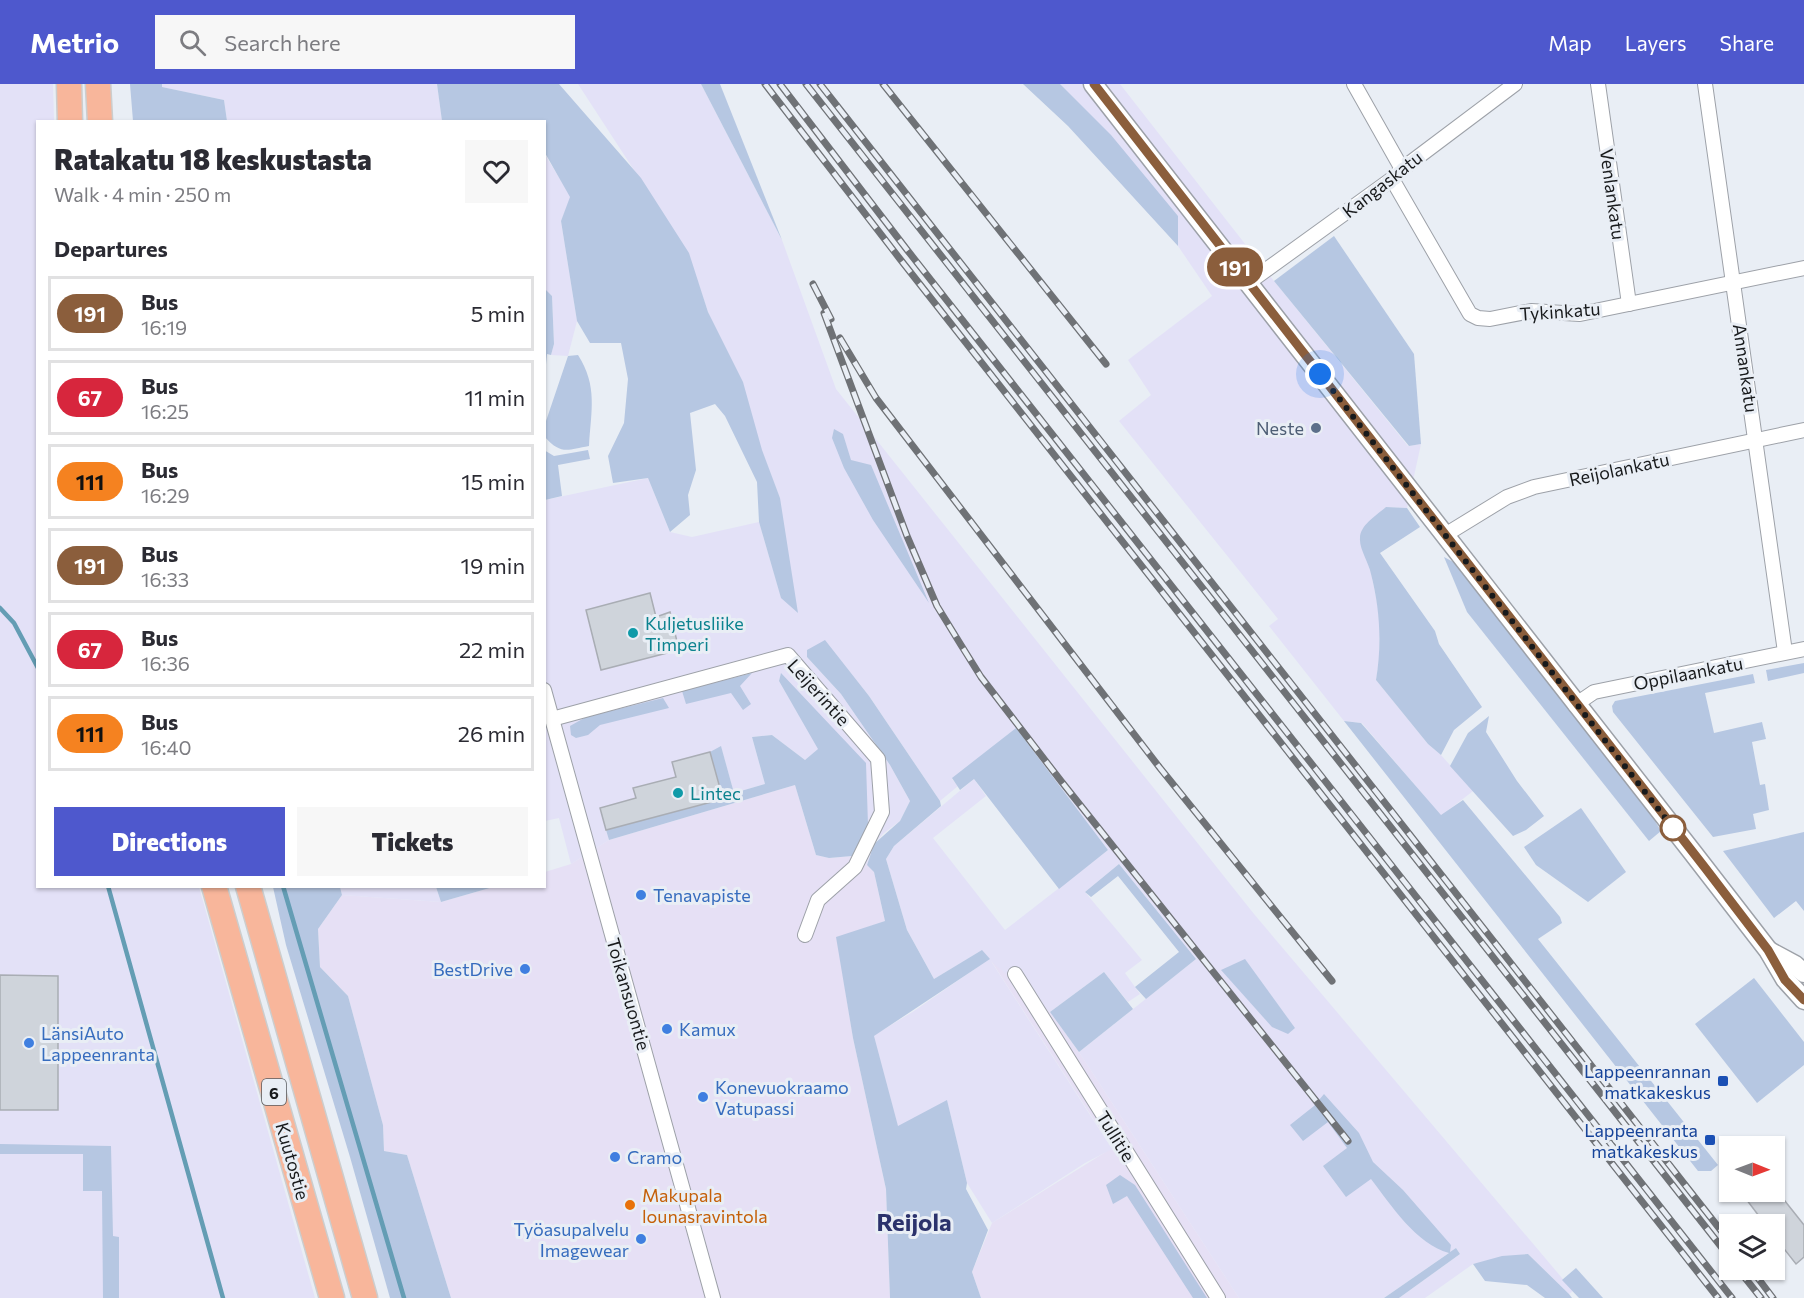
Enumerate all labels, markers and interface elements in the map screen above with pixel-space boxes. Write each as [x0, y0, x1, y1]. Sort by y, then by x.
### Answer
search box [155, 15, 575, 69]
text: Metrio [30, 25, 119, 59]
icon: search [176, 26, 209, 59]
text: Search here [224, 29, 341, 56]
text: Map [1548, 30, 1592, 55]
text: Layers [1625, 30, 1687, 55]
text: Share [1720, 30, 1774, 55]
button: heart [465, 140, 528, 203]
text: Ratakatu 18 keskustasta [54, 142, 372, 176]
street label: Kangaskatu [1338, 146, 1426, 222]
street label: Venlankatu [1596, 147, 1630, 241]
text: Walk · 4 min · 250 m [54, 182, 231, 206]
text: Departures [54, 235, 168, 262]
line badge: 191 [1200, 248, 1270, 286]
text: 191 [1219, 255, 1251, 280]
text: Bus [141, 288, 178, 315]
street label: Tykinkatu [1519, 297, 1601, 325]
text: 5 min [471, 300, 525, 327]
text: 191 [74, 301, 106, 326]
text: 16:19 [141, 315, 187, 339]
street label: Annankatu [1729, 322, 1763, 414]
your location [1305, 359, 1335, 389]
text: Bus [141, 372, 178, 399]
text: 11 min [465, 384, 525, 411]
text: 67 [78, 385, 102, 410]
text: 16:25 [141, 399, 189, 423]
place label: Neste [1256, 417, 1304, 439]
marker: Neste [1309, 421, 1323, 435]
street label: Reijolankatu [1567, 448, 1671, 490]
text: Bus [141, 456, 178, 483]
text: 15 min [461, 468, 525, 495]
text: 111 [76, 469, 104, 494]
text: 16:29 [141, 483, 190, 507]
text: Bus [141, 540, 178, 567]
text: 19 min [461, 552, 525, 579]
text: 191 [74, 553, 106, 578]
text: 16:33 [141, 567, 189, 591]
place label: Kuljetusliike Timperi [645, 612, 744, 655]
text: Bus [141, 624, 178, 651]
marker: Kuljetusliike Timperi [626, 626, 640, 640]
text: 22 min [459, 636, 525, 663]
text: 67 [78, 637, 102, 662]
text: 16:36 [141, 651, 190, 675]
street label: Oppilaankatu [1631, 652, 1745, 694]
street label: Leijerintie [783, 654, 855, 730]
text: Bus [141, 708, 178, 735]
text: 26 min [458, 720, 525, 747]
text: 111 [76, 721, 104, 746]
text: 16:40 [141, 735, 191, 759]
place label: Lintec [690, 782, 741, 804]
marker: Lintec [671, 786, 685, 800]
button: Directions [54, 807, 285, 876]
button: Tickets [297, 807, 528, 876]
unlabelled marker [1660, 815, 1686, 841]
place label: Tenavapiste [653, 884, 751, 906]
marker: Tenavapiste [634, 888, 648, 902]
street label: Toikansuontie [602, 935, 656, 1053]
place label: BestDrive [433, 958, 513, 980]
marker: BestDrive [518, 962, 532, 976]
place label: Kamux [679, 1018, 736, 1040]
place label: LänsiAuto Lappeenranta [41, 1022, 155, 1065]
marker: Kamux [660, 1022, 674, 1036]
marker: LänsiAuto Lappeenranta [22, 1036, 36, 1050]
place label: Lappeenrannan matkakeskus [1584, 1060, 1711, 1103]
marker: Lappeenrannan matkakeskus [1716, 1074, 1730, 1088]
place label: Konevuokraamo Vatupassi [715, 1076, 849, 1119]
road number: 6 [262, 1079, 286, 1105]
marker: Konevuokraamo Vatupassi [696, 1090, 710, 1104]
street label: Tullitie [1092, 1107, 1140, 1165]
place label: Lappeenranta matkakeskus [1584, 1119, 1698, 1162]
street label: Kuutostie [271, 1120, 315, 1202]
marker: Lappeenranta matkakeskus [1703, 1133, 1717, 1147]
north arrow [1719, 1136, 1785, 1202]
map controls [1719, 1136, 1785, 1280]
place label: Cramo [627, 1146, 682, 1168]
marker: Cramo [608, 1150, 622, 1164]
place label: Makupala lounasravintola [642, 1184, 768, 1227]
marker: Makupala lounasravintola [623, 1198, 637, 1212]
district label: Reijola [876, 1207, 952, 1236]
button: layers [1719, 1214, 1785, 1280]
place label: Työasupalvelu Imagewear [514, 1218, 629, 1261]
marker: Työasupalvelu Imagewear [634, 1232, 648, 1246]

